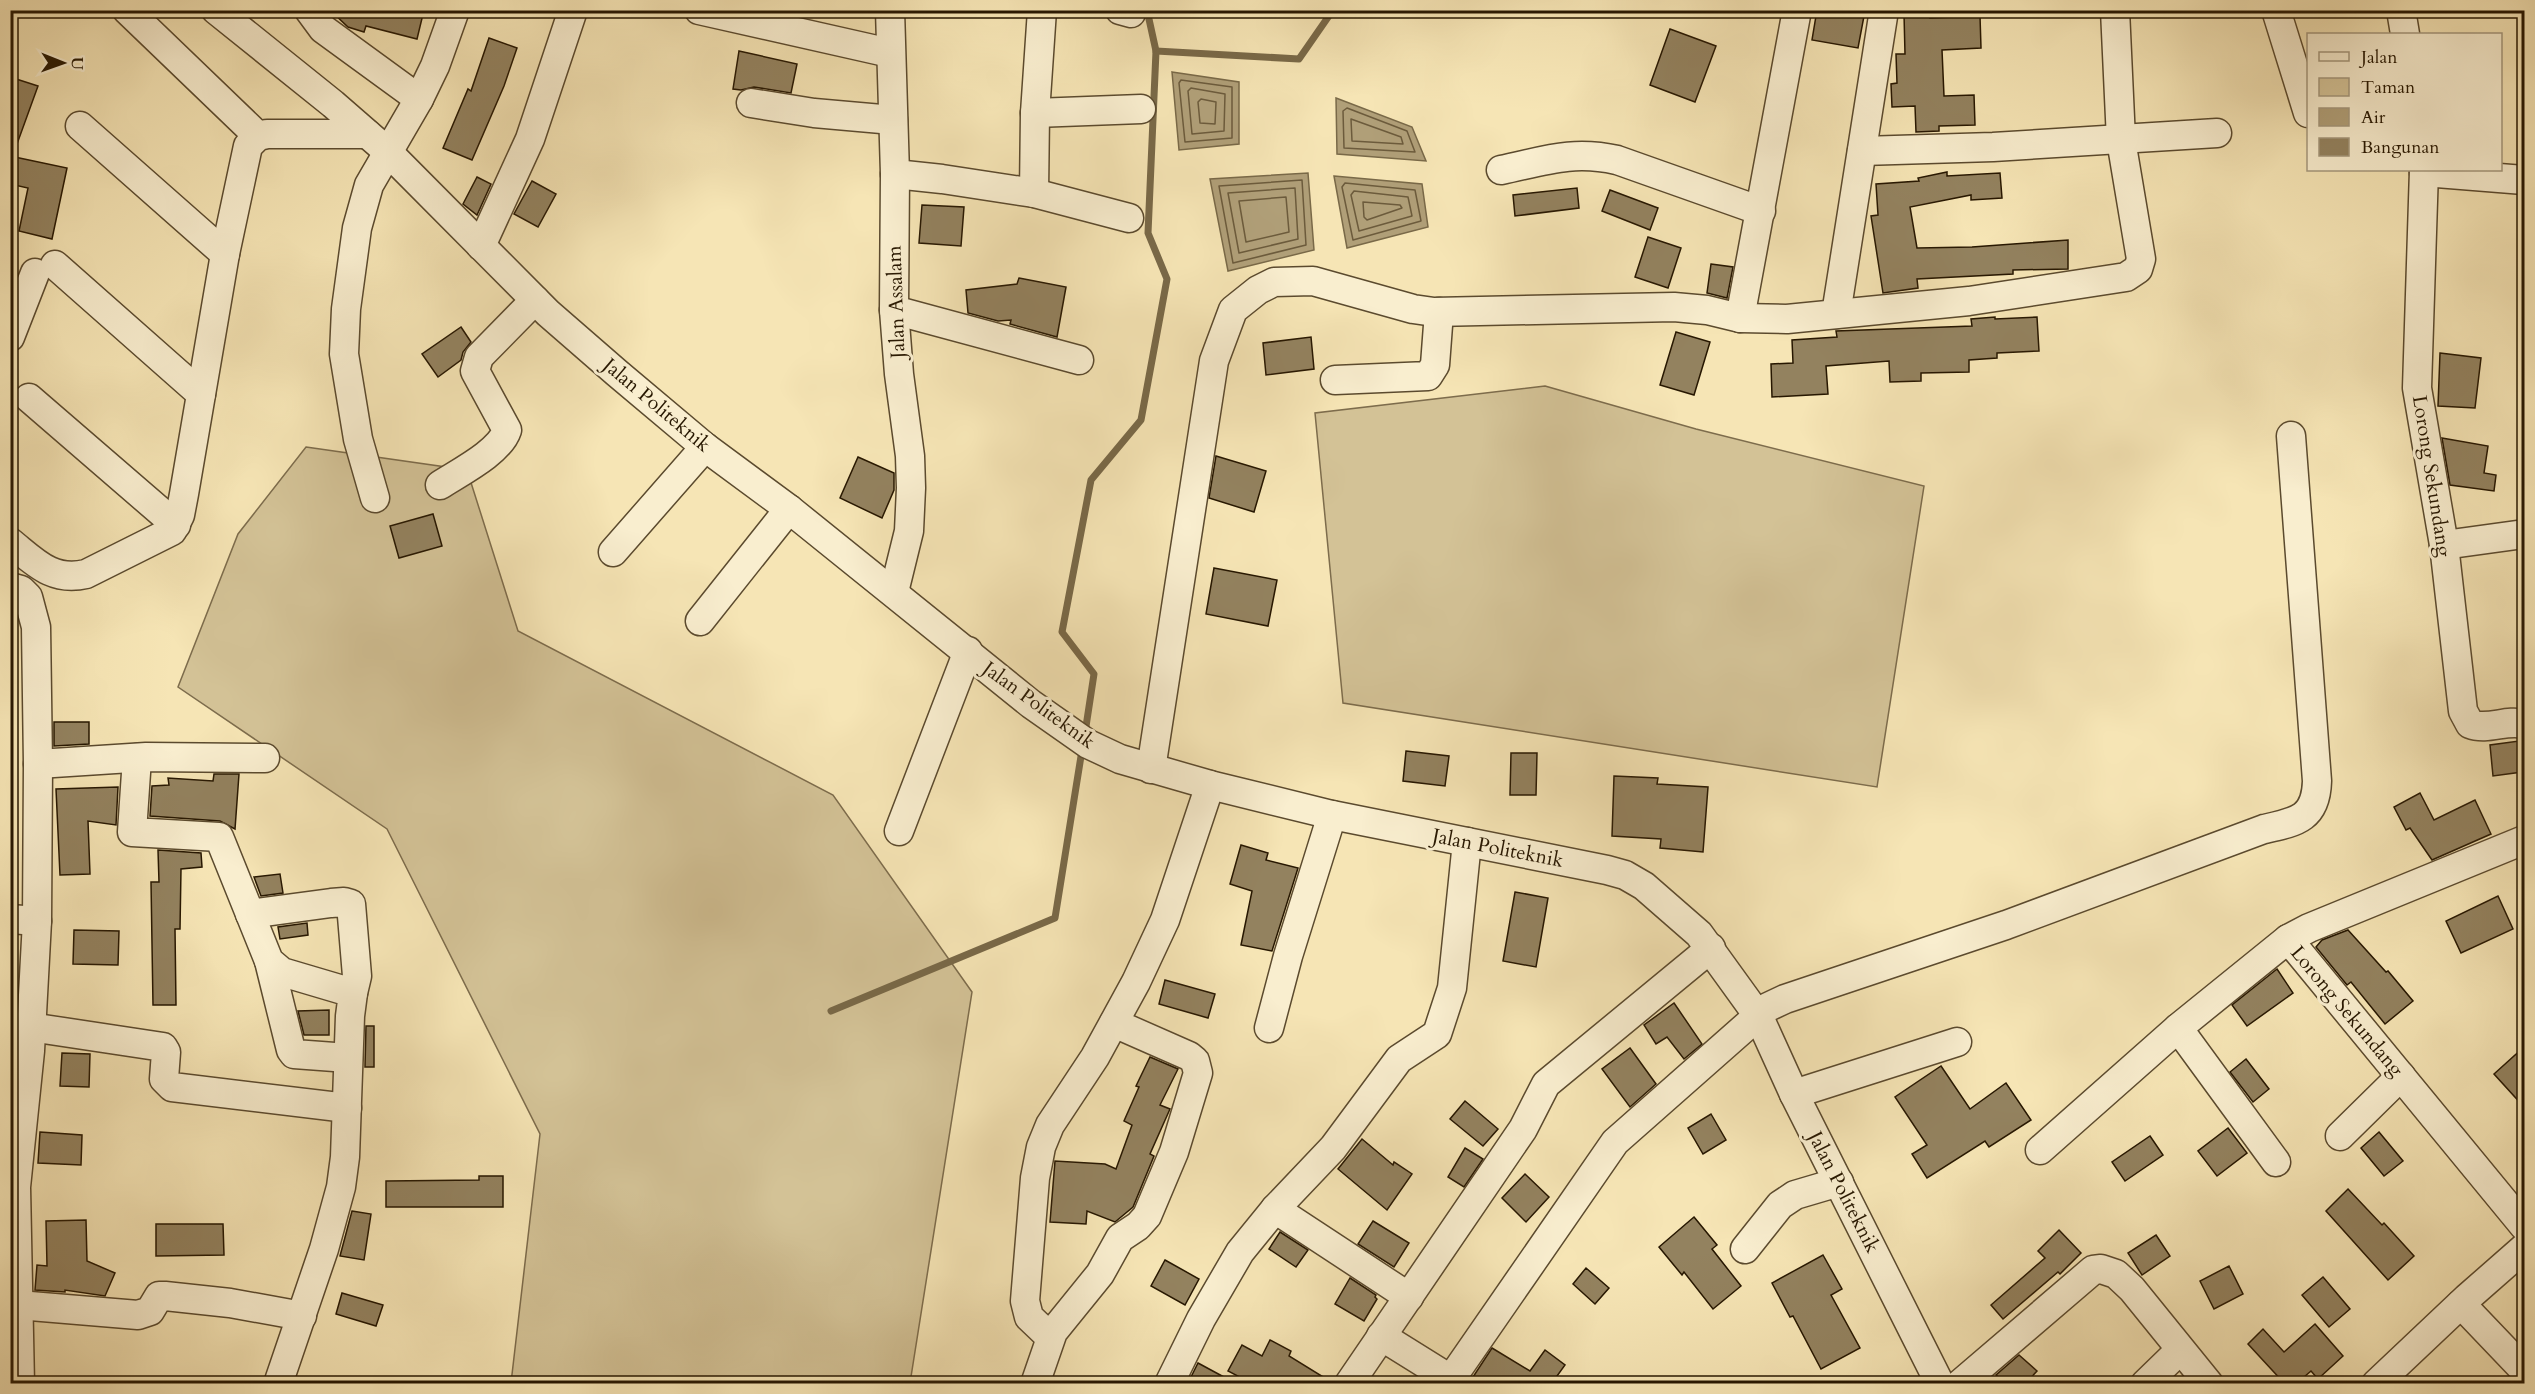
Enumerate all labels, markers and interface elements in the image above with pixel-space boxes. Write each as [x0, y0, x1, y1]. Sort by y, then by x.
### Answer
north arrow [33, 33, 93, 93]
legend [2307, 33, 2502, 171]
text: Jalan [2358, 45, 2398, 70]
text: U [66, 57, 88, 70]
text: Taman [2361, 75, 2416, 100]
text: Air [2361, 105, 2386, 130]
text: Bangunan [2361, 135, 2440, 160]
street label: Jalan Assalam [881, 245, 912, 362]
street label: Jalan Politeknik [595, 350, 717, 458]
street label: Lorong Sekundang [2406, 393, 2458, 559]
street label: Jalan Politeknik [975, 653, 1101, 755]
street label: Jalan Politeknik [1427, 821, 1566, 874]
street label: Lorong Sekundang [2284, 940, 2410, 1083]
street label: Jalan Politeknik [1800, 1124, 1886, 1258]

